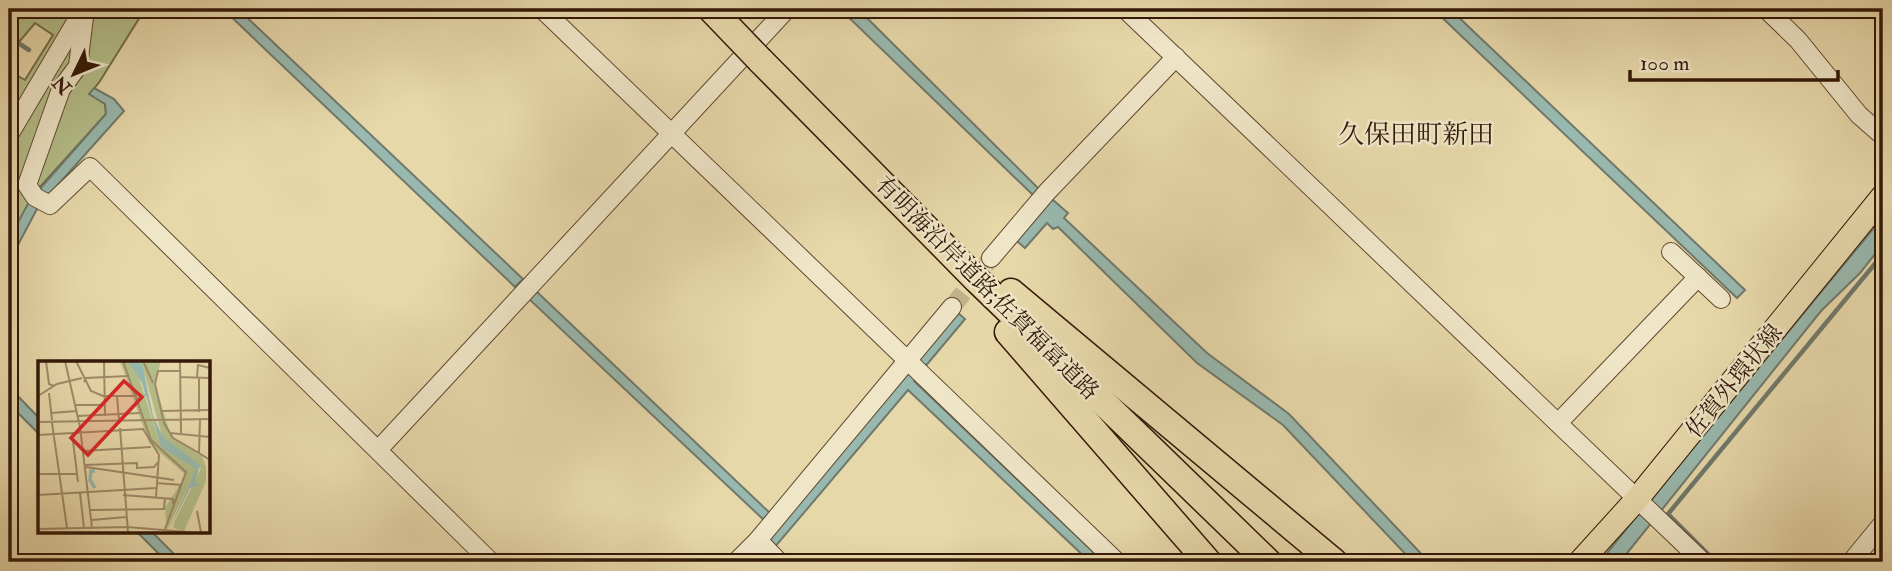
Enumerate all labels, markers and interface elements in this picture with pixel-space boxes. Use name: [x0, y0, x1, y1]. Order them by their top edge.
north arrow: [38, 38, 108, 108]
scale bar: [1630, 38, 1838, 82]
text: 100 m: [1640, 50, 1690, 77]
text: N: [47, 70, 78, 100]
district label: 久保田町新田: [1338, 119, 1494, 151]
street label: 有明海沿岸道路;佐賀福富道路: [869, 170, 1105, 406]
street label: 佐賀外環状線: [1679, 318, 1789, 444]
inset map: [38, 361, 210, 532]

